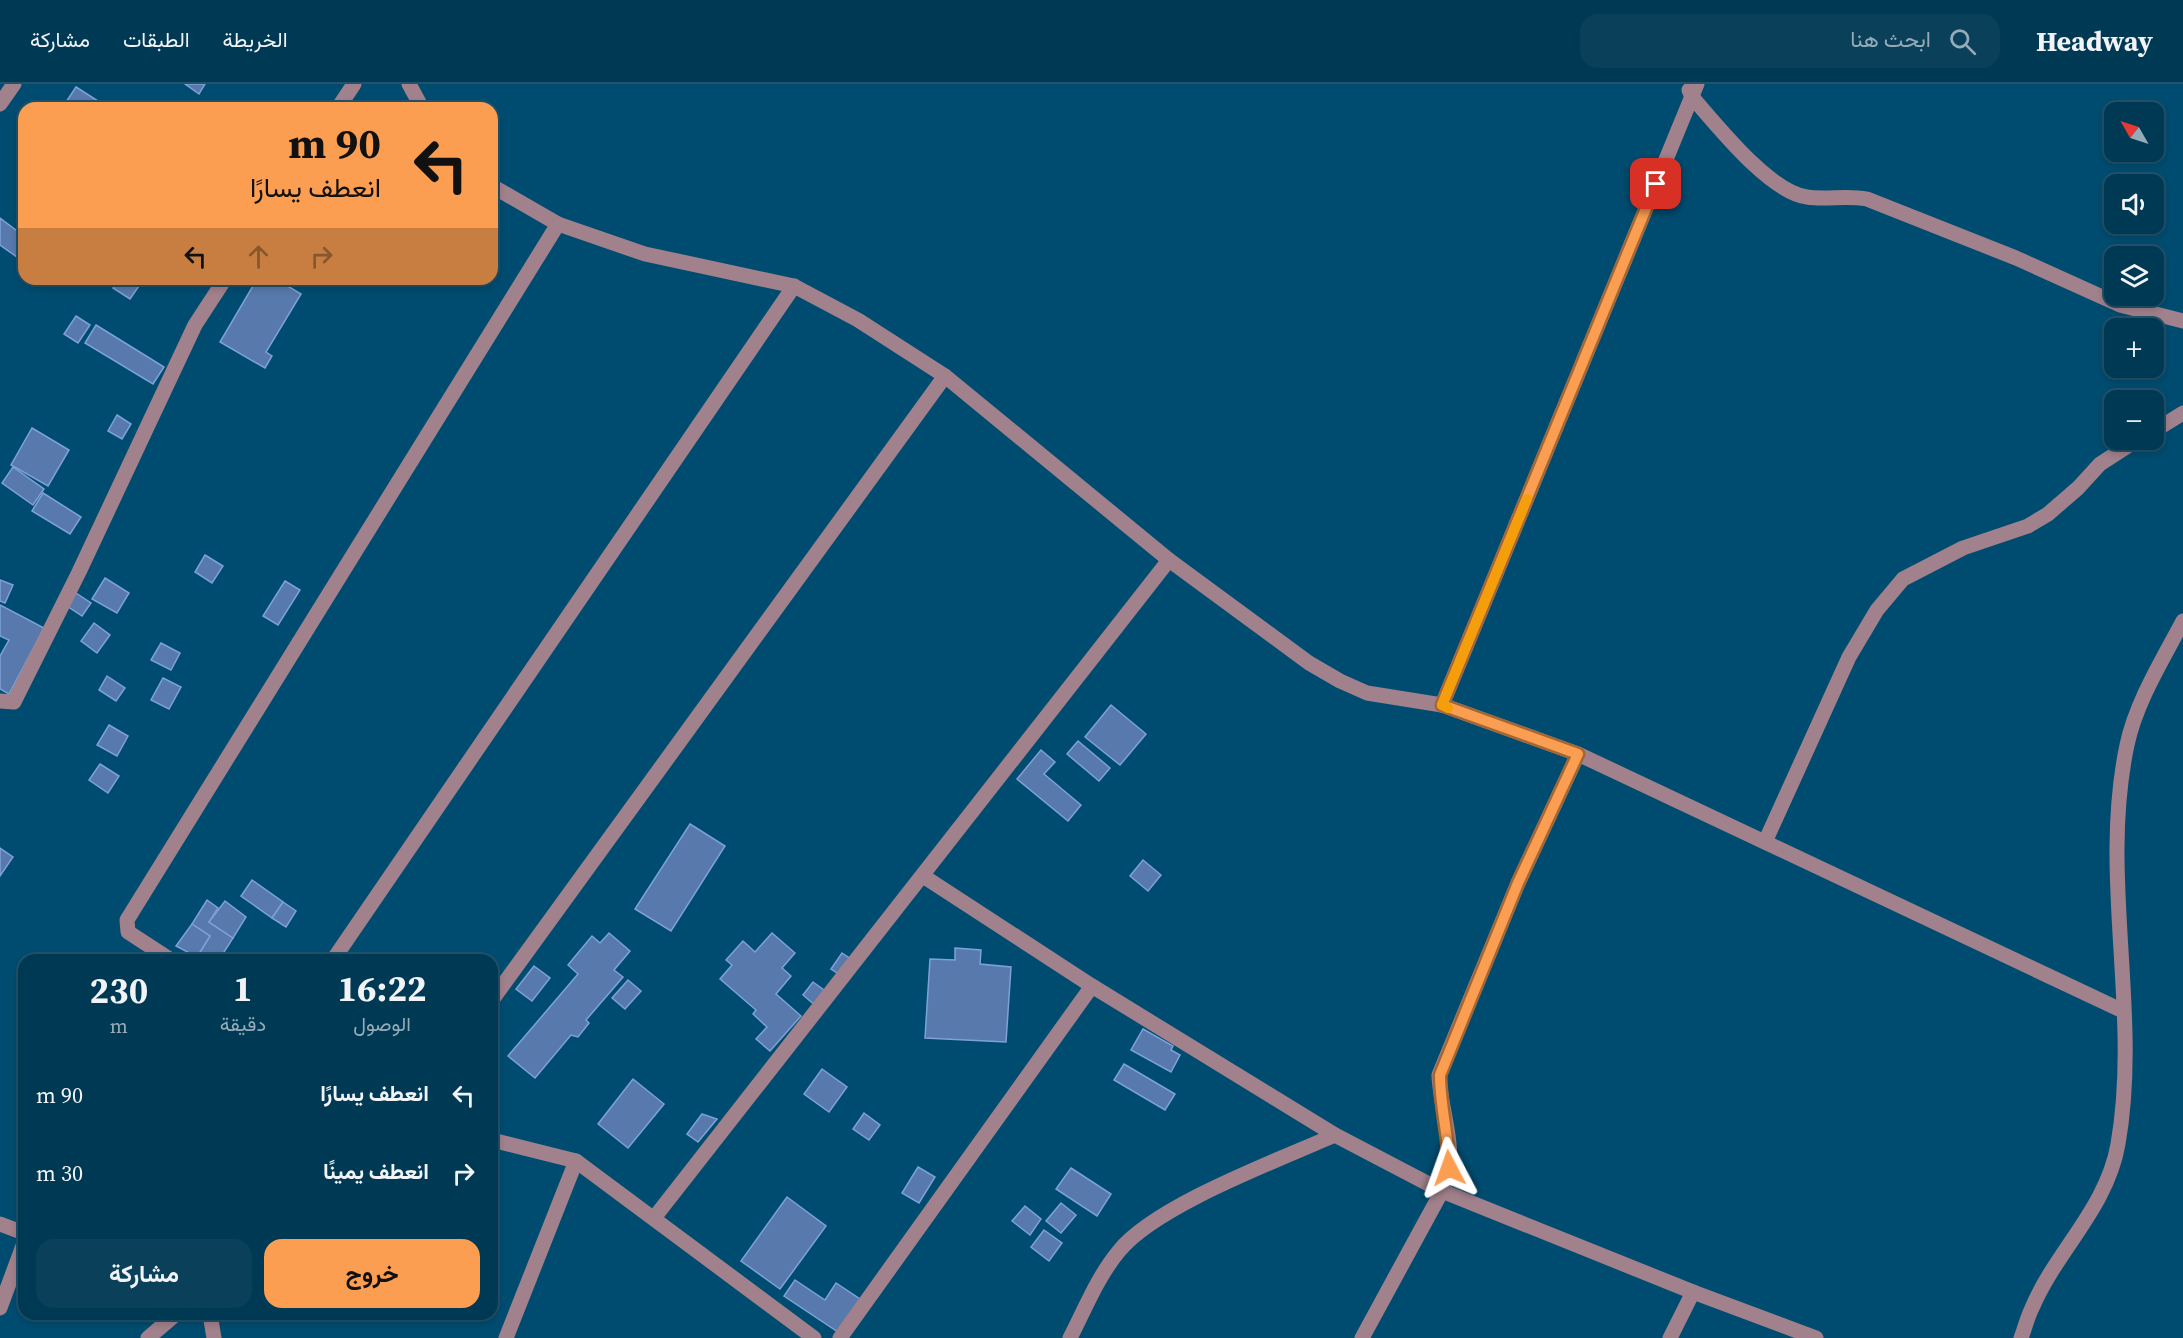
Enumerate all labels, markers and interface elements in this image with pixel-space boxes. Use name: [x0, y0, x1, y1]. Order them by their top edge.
search box: [1580, 14, 2000, 68]
text: Headway: [2036, 22, 2153, 60]
text: ابحث هنا: [1850, 24, 1931, 54]
text: مشاركة: [30, 25, 90, 54]
text: الطبقات: [123, 25, 190, 54]
text: الخريطة: [223, 25, 288, 54]
icon: search: [1946, 25, 1979, 58]
north arrow: [2104, 102, 2164, 162]
map controls: [2104, 102, 2164, 450]
text: 90 m: [288, 114, 381, 172]
icon: left: [402, 126, 480, 204]
pin: [1630, 158, 1681, 209]
icon: arrive: [1639, 167, 1672, 200]
text: انعطف يسارًا: [250, 169, 381, 206]
button: sound: [2104, 174, 2164, 234]
icon: left: [179, 240, 212, 273]
icon: ahead: [242, 240, 275, 273]
icon: right: [305, 240, 338, 273]
button: layers: [2104, 246, 2164, 306]
button: +: [2104, 318, 2164, 378]
button: −: [2104, 390, 2164, 450]
text: 1: [233, 964, 253, 1013]
text: 16:22: [338, 964, 426, 1013]
text: 230: [90, 966, 148, 1015]
text: دقيقة: [220, 1010, 266, 1038]
text: الوصول: [353, 1010, 411, 1038]
text: m: [110, 1012, 128, 1040]
text: انعطف يسارًا: [320, 1078, 429, 1108]
icon: left: [447, 1079, 480, 1112]
text: 90 m: [36, 1080, 83, 1110]
position arrow: [1417, 1136, 1481, 1200]
text: انعطف يمينًا: [323, 1156, 429, 1186]
icon: right: [447, 1157, 480, 1190]
text: 30 m: [36, 1158, 83, 1188]
button: مشاركة: [36, 1239, 252, 1308]
button: خروج: [264, 1239, 480, 1308]

